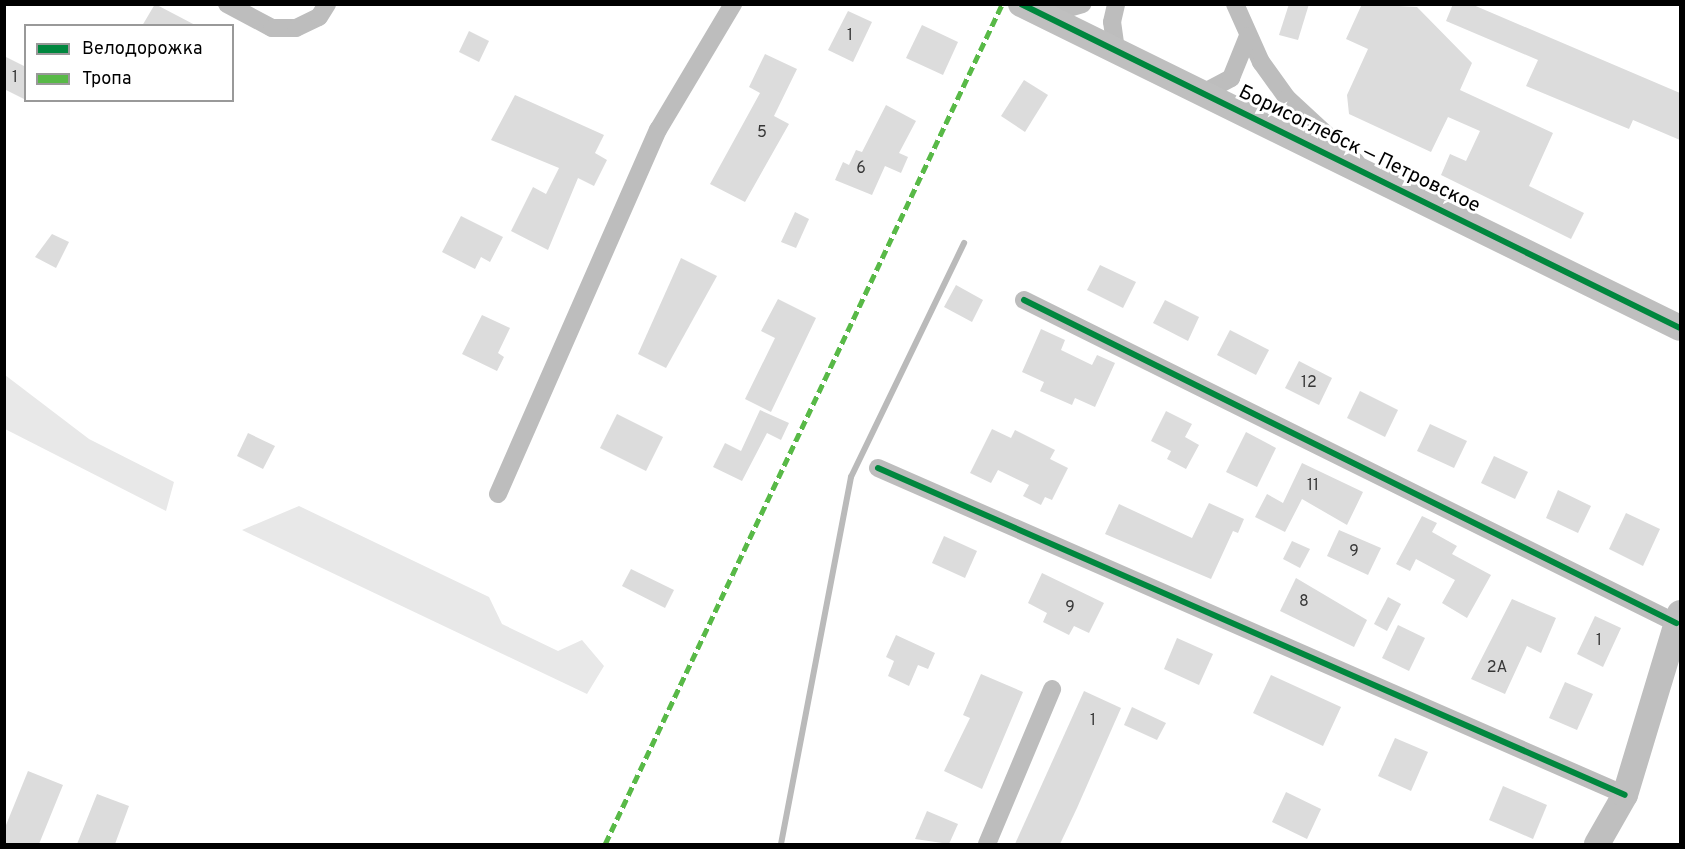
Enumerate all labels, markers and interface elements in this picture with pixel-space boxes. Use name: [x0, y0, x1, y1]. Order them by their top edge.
legend: [24, 24, 234, 102]
house number: 1: [847, 26, 853, 46]
text: Велодорожка: [82, 38, 202, 61]
house number: 1: [12, 68, 18, 88]
text: Тропа: [82, 68, 131, 91]
street label: Борисоглебск — Петровское: [1234, 81, 1484, 219]
house number: 5: [757, 123, 767, 143]
house number: 6: [856, 159, 866, 179]
house number: 12: [1301, 373, 1317, 393]
house number: 11: [1307, 476, 1319, 496]
house number: 9: [1349, 542, 1359, 562]
house number: 8: [1299, 592, 1309, 612]
house number: 9: [1065, 598, 1075, 618]
house number: 1: [1596, 631, 1602, 651]
house number: 2А: [1487, 658, 1507, 678]
house number: 1: [1090, 711, 1096, 731]

